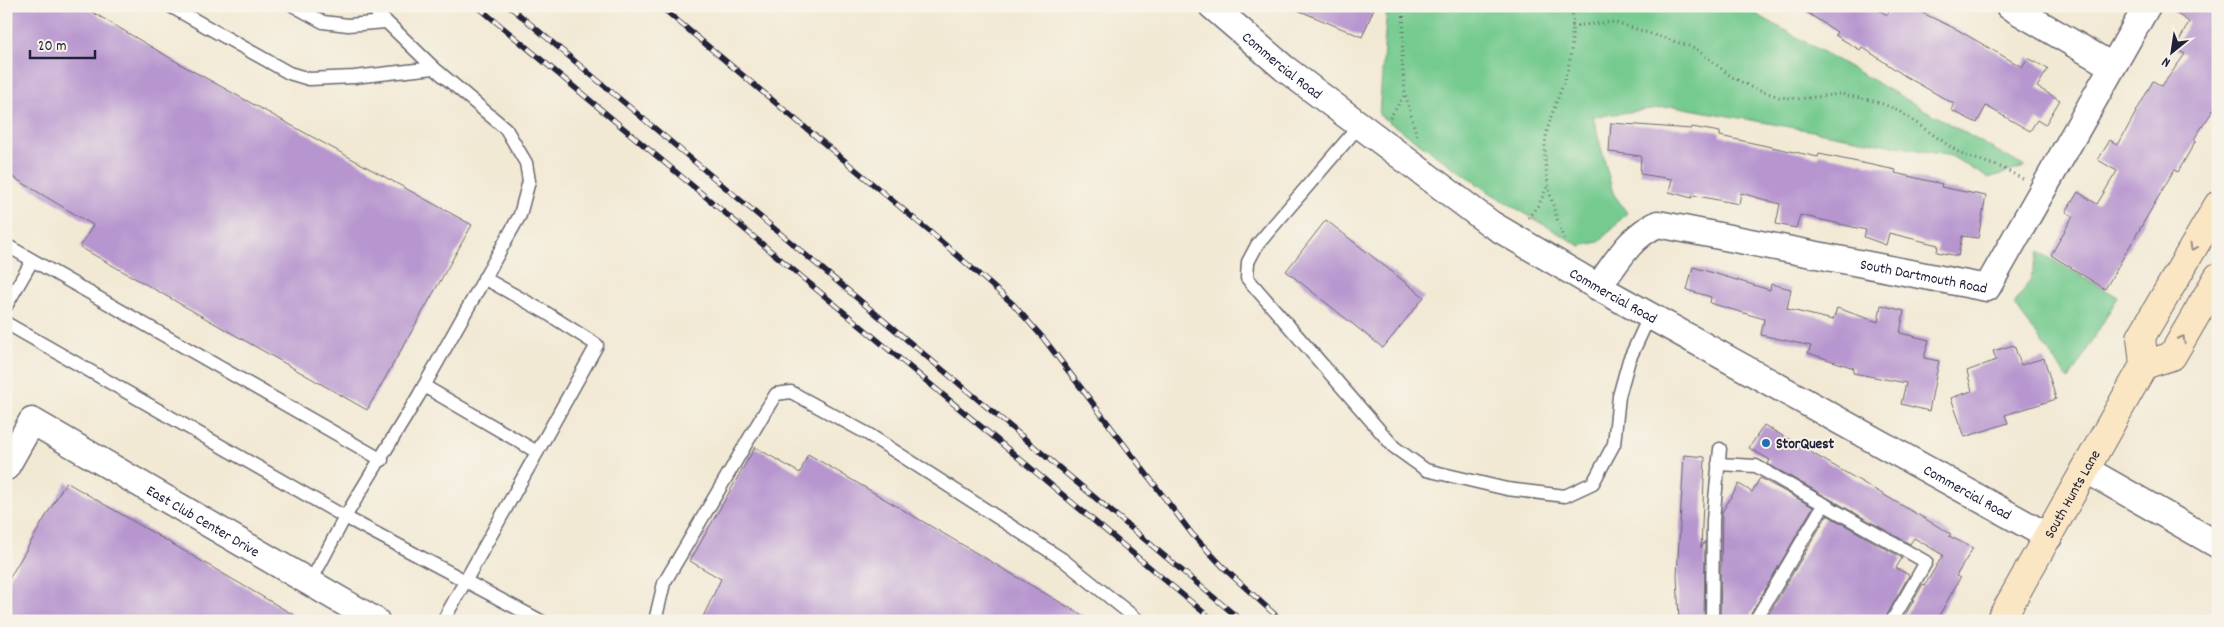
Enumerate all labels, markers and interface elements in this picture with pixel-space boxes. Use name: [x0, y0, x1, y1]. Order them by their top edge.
street label: Commercial Road: [1236, 27, 1326, 106]
scale bar: [30, 28, 95, 60]
north arrow: [2146, 28, 2196, 78]
text: 20 m: [38, 36, 66, 58]
text: N: [2158, 51, 2174, 72]
one-way arrow: [2190, 241, 2200, 250]
street label: South Dartmouth Road: [1858, 255, 1989, 301]
street label: Commercial Road: [1564, 263, 1661, 331]
one-way arrow: [2175, 336, 2185, 345]
place label: StorQuest: [1776, 434, 1835, 456]
marker: StorQuest: [1760, 437, 1772, 449]
street label: South Hunts Lane: [2040, 446, 2107, 543]
street label: Commercial Road: [1919, 460, 2015, 527]
street label: East Club Center Drive: [142, 481, 263, 564]

